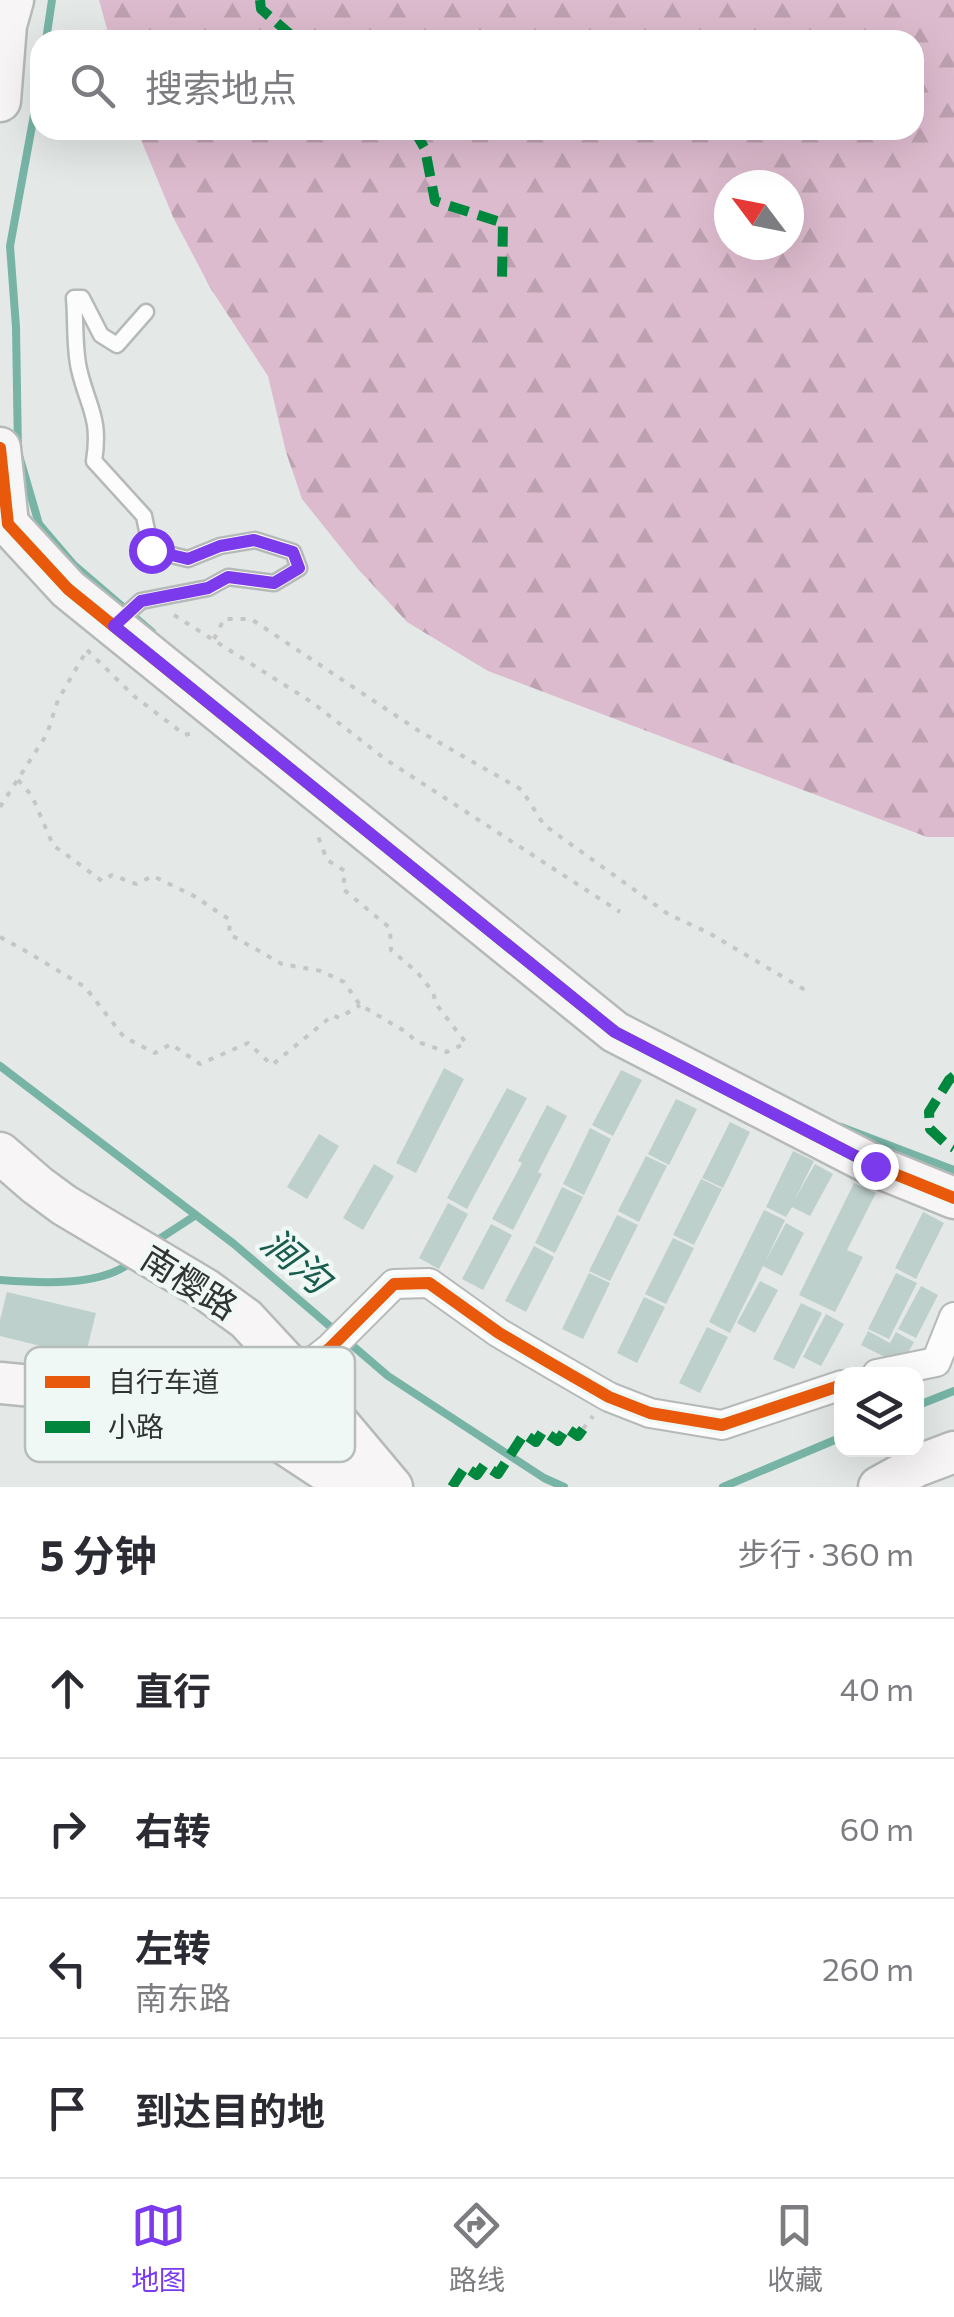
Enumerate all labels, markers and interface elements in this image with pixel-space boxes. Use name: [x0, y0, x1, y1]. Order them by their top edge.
search box: [30, 30, 924, 140]
icon: search: [65, 58, 120, 113]
text: 搜索地点: [145, 63, 297, 110]
north arrow: [714, 170, 804, 260]
route start: [129, 528, 175, 574]
route end: [853, 1144, 899, 1190]
water label: 涧沟: [254, 1216, 345, 1304]
street label: 南樱路: [134, 1235, 246, 1327]
legend: [25, 1347, 355, 1462]
text: 自行车道: [108, 1364, 220, 1398]
map controls: [834, 1367, 924, 1457]
button: layers: [834, 1367, 924, 1457]
text: 小路: [108, 1409, 164, 1443]
text: 5 分钟: [40, 1528, 157, 1580]
text: 步行 · 360 m: [738, 1533, 914, 1573]
icon: ahead: [40, 1661, 95, 1716]
text: 直行: [135, 1666, 211, 1713]
text: 40 m: [840, 1668, 914, 1708]
icon: right: [40, 1801, 95, 1856]
text: 右转: [135, 1806, 211, 1853]
text: 60 m: [840, 1808, 914, 1848]
text: 左转: [135, 1923, 211, 1970]
icon: left: [40, 1941, 95, 1996]
text: 260 m: [822, 1948, 914, 1988]
text: 南东路: [135, 1977, 231, 2017]
icon: arrive: [40, 2081, 95, 2136]
text: 到达目的地: [135, 2086, 325, 2133]
tab: 地图: [131, 2198, 187, 2298]
tab: 路线: [449, 2198, 505, 2298]
tab: 收藏: [767, 2198, 823, 2298]

